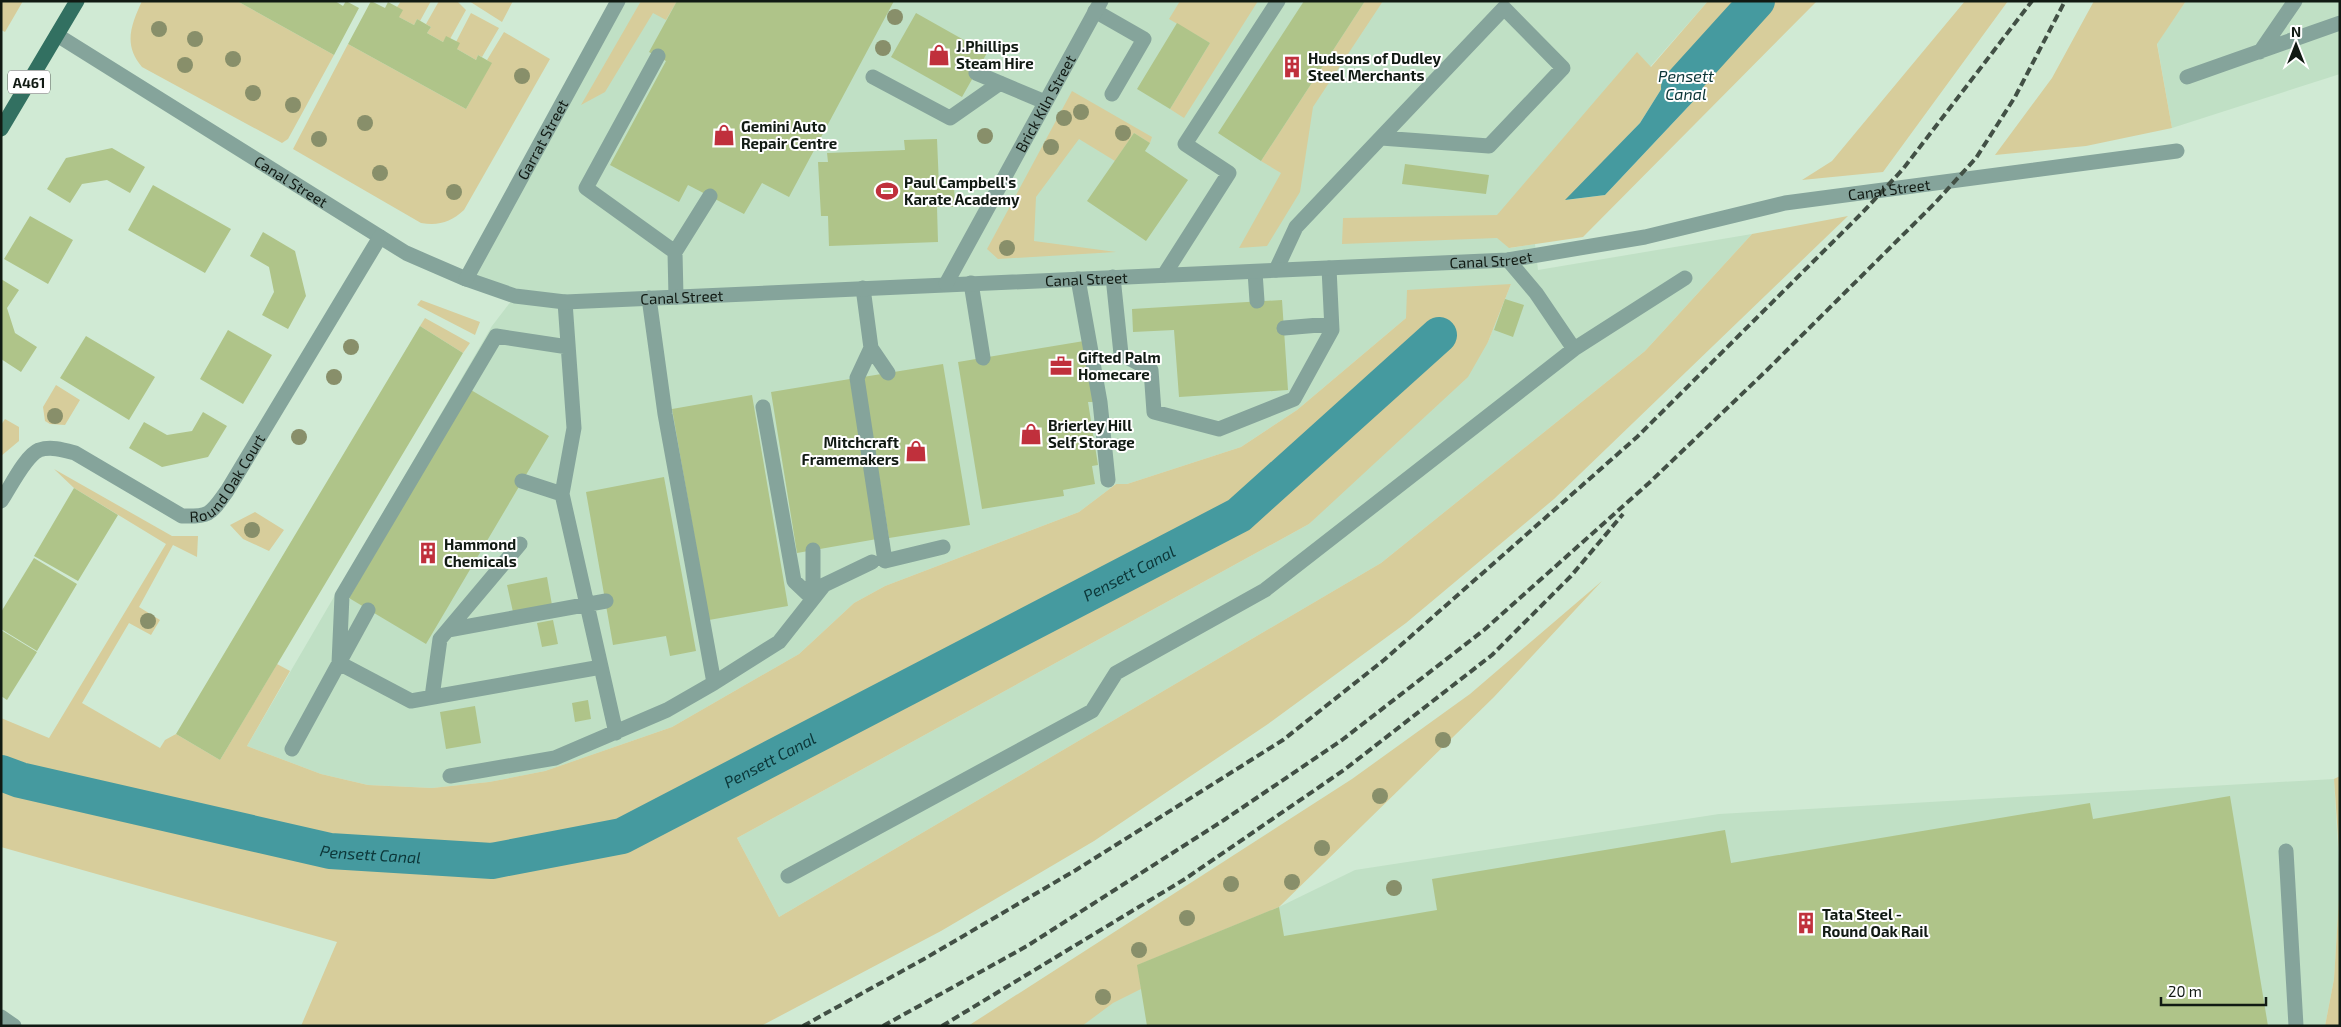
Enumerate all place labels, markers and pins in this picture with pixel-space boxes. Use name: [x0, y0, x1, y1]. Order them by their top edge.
place label: J.Phillips Steam Hire: [956, 37, 1034, 72]
shop icon: J.Phillips Steam Hire: [926, 42, 952, 68]
place label: Hudsons of Dudley Steel Merchants: [1308, 49, 1441, 84]
building icon: Hudsons of Dudley Steel Merchants: [1279, 54, 1305, 80]
place label: Gemini Auto Repair Centre: [741, 117, 837, 152]
shop icon: Gemini Auto Repair Centre: [711, 122, 737, 148]
place label: Paul Campbell's Karate Academy: [904, 173, 1020, 209]
sports icon: Paul Campbell's Karate Academy: [874, 178, 900, 204]
place label: Gifted Palm Homecare: [1078, 348, 1161, 383]
office icon: Gifted Palm Homecare: [1048, 353, 1074, 379]
place label: Brierley Hill Self Storage: [1048, 416, 1135, 451]
shop icon: Brierley Hill Self Storage: [1018, 421, 1044, 447]
place label: Mitchcraft Framemakers: [802, 433, 899, 468]
shop icon: Mitchcraft Framemakers: [903, 438, 929, 464]
place label: Hammond Chemicals: [444, 535, 517, 570]
building icon: Hammond Chemicals: [415, 540, 441, 566]
place label: Tata Steel - Round Oak Rail: [1822, 905, 1928, 940]
building icon: Tata Steel - Round Oak Rail: [1793, 910, 1819, 936]

